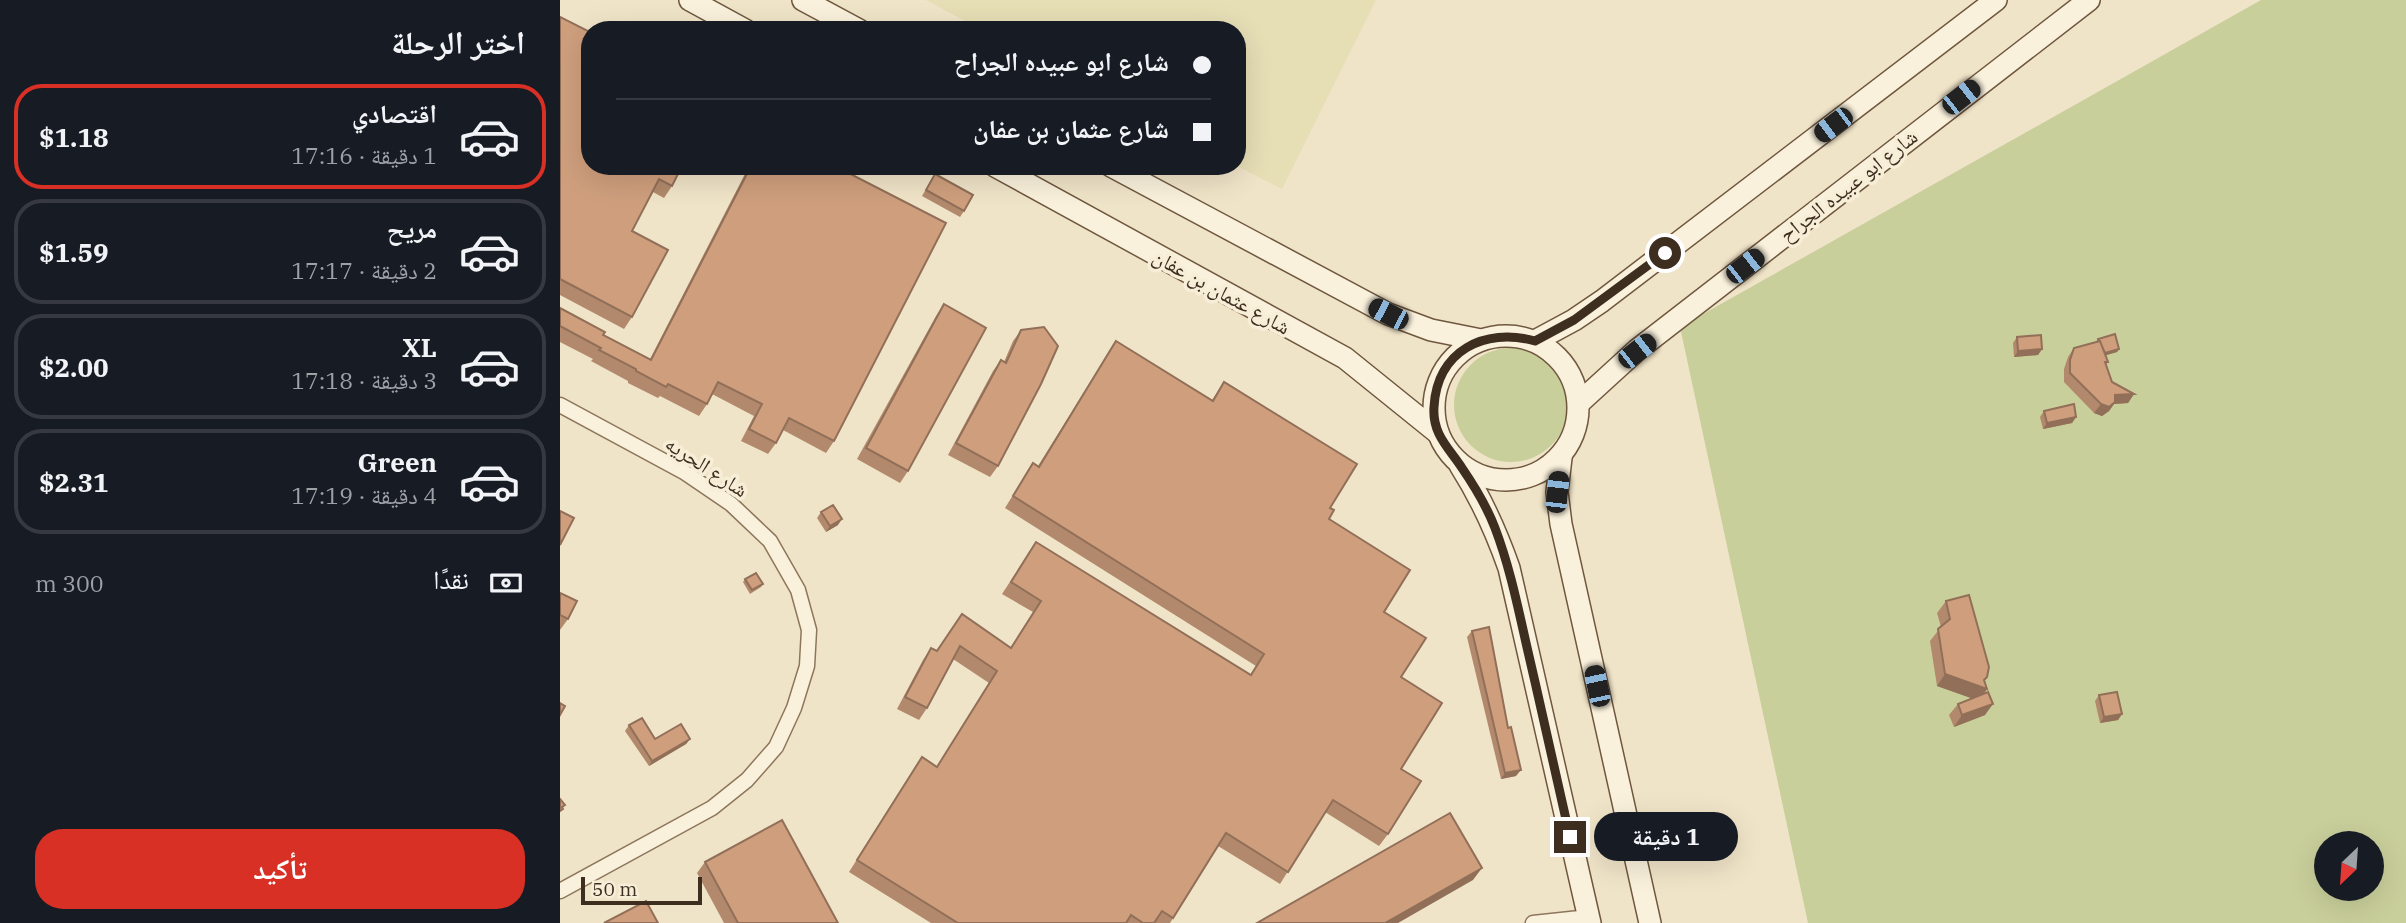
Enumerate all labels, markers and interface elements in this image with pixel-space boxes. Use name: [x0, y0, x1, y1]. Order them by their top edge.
text: اختر الرحلة: [391, 21, 525, 63]
text: شارع ابو عبيده الجراح: [954, 44, 1169, 78]
car: [1938, 76, 1985, 118]
text: اقتصادي: [352, 96, 437, 130]
car: [1810, 104, 1857, 146]
icon: car: [458, 105, 521, 168]
text: شارع عثمان بن عفان: [973, 111, 1169, 145]
text: $1.18: [39, 120, 109, 154]
street label: شارع ابو عبيده الجراح: [1773, 122, 1923, 248]
text: 1 دقيقة · 17:16: [291, 140, 437, 170]
text: مريح: [387, 211, 437, 245]
icon: car: [458, 220, 521, 283]
text: $1.59: [39, 235, 109, 269]
route start: [1649, 237, 1681, 269]
street label: شارع عثمان بن عفان: [1148, 242, 1296, 340]
car: [1722, 245, 1769, 287]
text: 2 دقيقة · 17:17: [291, 255, 437, 285]
car: [1365, 295, 1412, 333]
text: XL: [402, 330, 437, 364]
car: [1614, 330, 1661, 372]
icon: car: [458, 335, 521, 398]
text: $2.00: [39, 350, 109, 384]
text: 3 دقيقة · 17:18: [291, 365, 437, 395]
street label: شارع الحريه: [660, 429, 754, 503]
text: Green: [357, 445, 437, 479]
icon: car: [458, 450, 521, 513]
text: $2.31: [39, 465, 109, 499]
car: [1545, 470, 1570, 514]
text: 4 دقيقة · 17:19: [291, 480, 437, 510]
text: نقدًا: [433, 562, 469, 596]
icon: cash: [487, 564, 525, 602]
text: 300 m: [35, 568, 104, 598]
car: [1583, 663, 1612, 709]
callout: 1 دقيقة: [1594, 812, 1738, 862]
route end: [1554, 821, 1586, 853]
text: 1 دقيقة: [1632, 821, 1700, 851]
button: تأكيد: [35, 829, 525, 909]
north arrow: [2314, 831, 2384, 901]
map controls: [2314, 831, 2384, 901]
scale bar: [581, 874, 702, 906]
text: 50 m: [592, 877, 637, 901]

